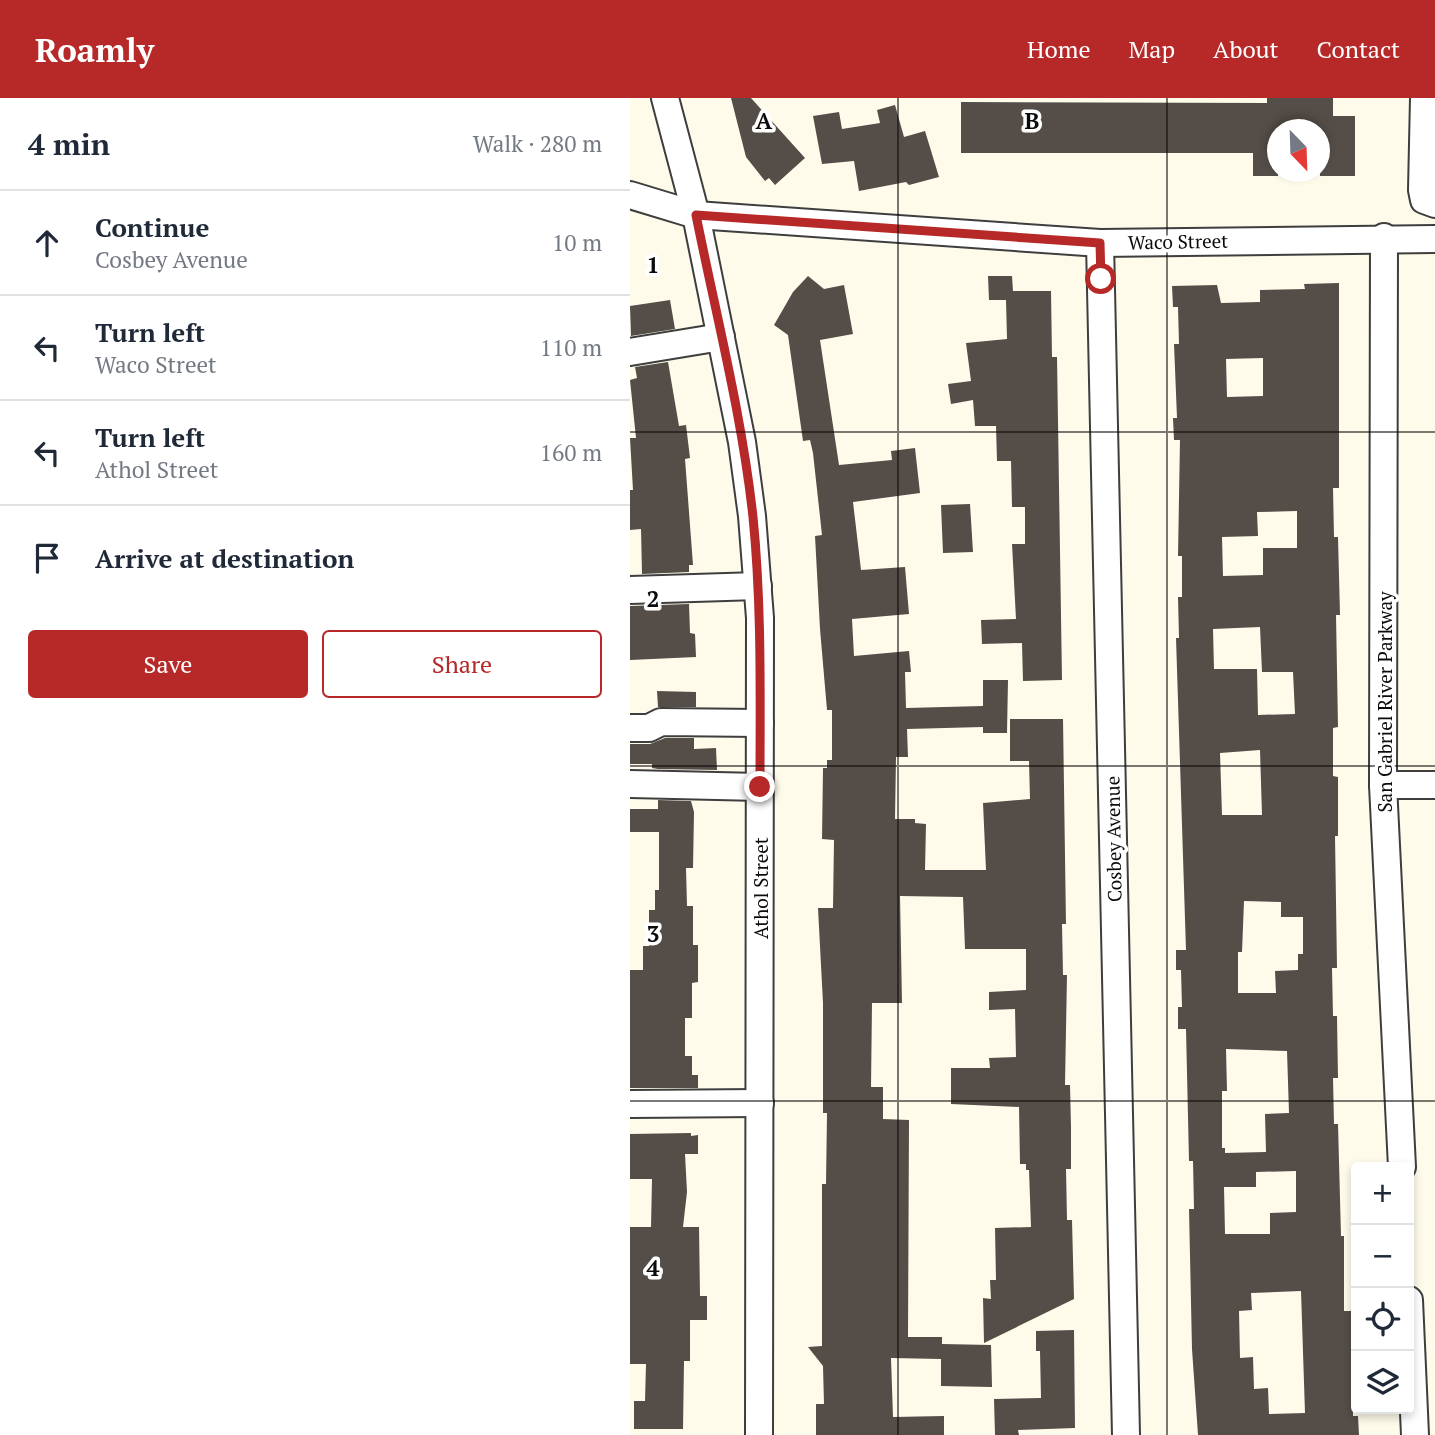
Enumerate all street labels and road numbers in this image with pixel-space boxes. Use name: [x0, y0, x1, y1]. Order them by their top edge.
street label: Waco Street: [1128, 228, 1228, 254]
street label: San Gabriel River Parkway: [1372, 591, 1397, 813]
street label: Cosbey Avenue: [1099, 776, 1127, 902]
street label: Athol Street: [748, 837, 773, 939]

